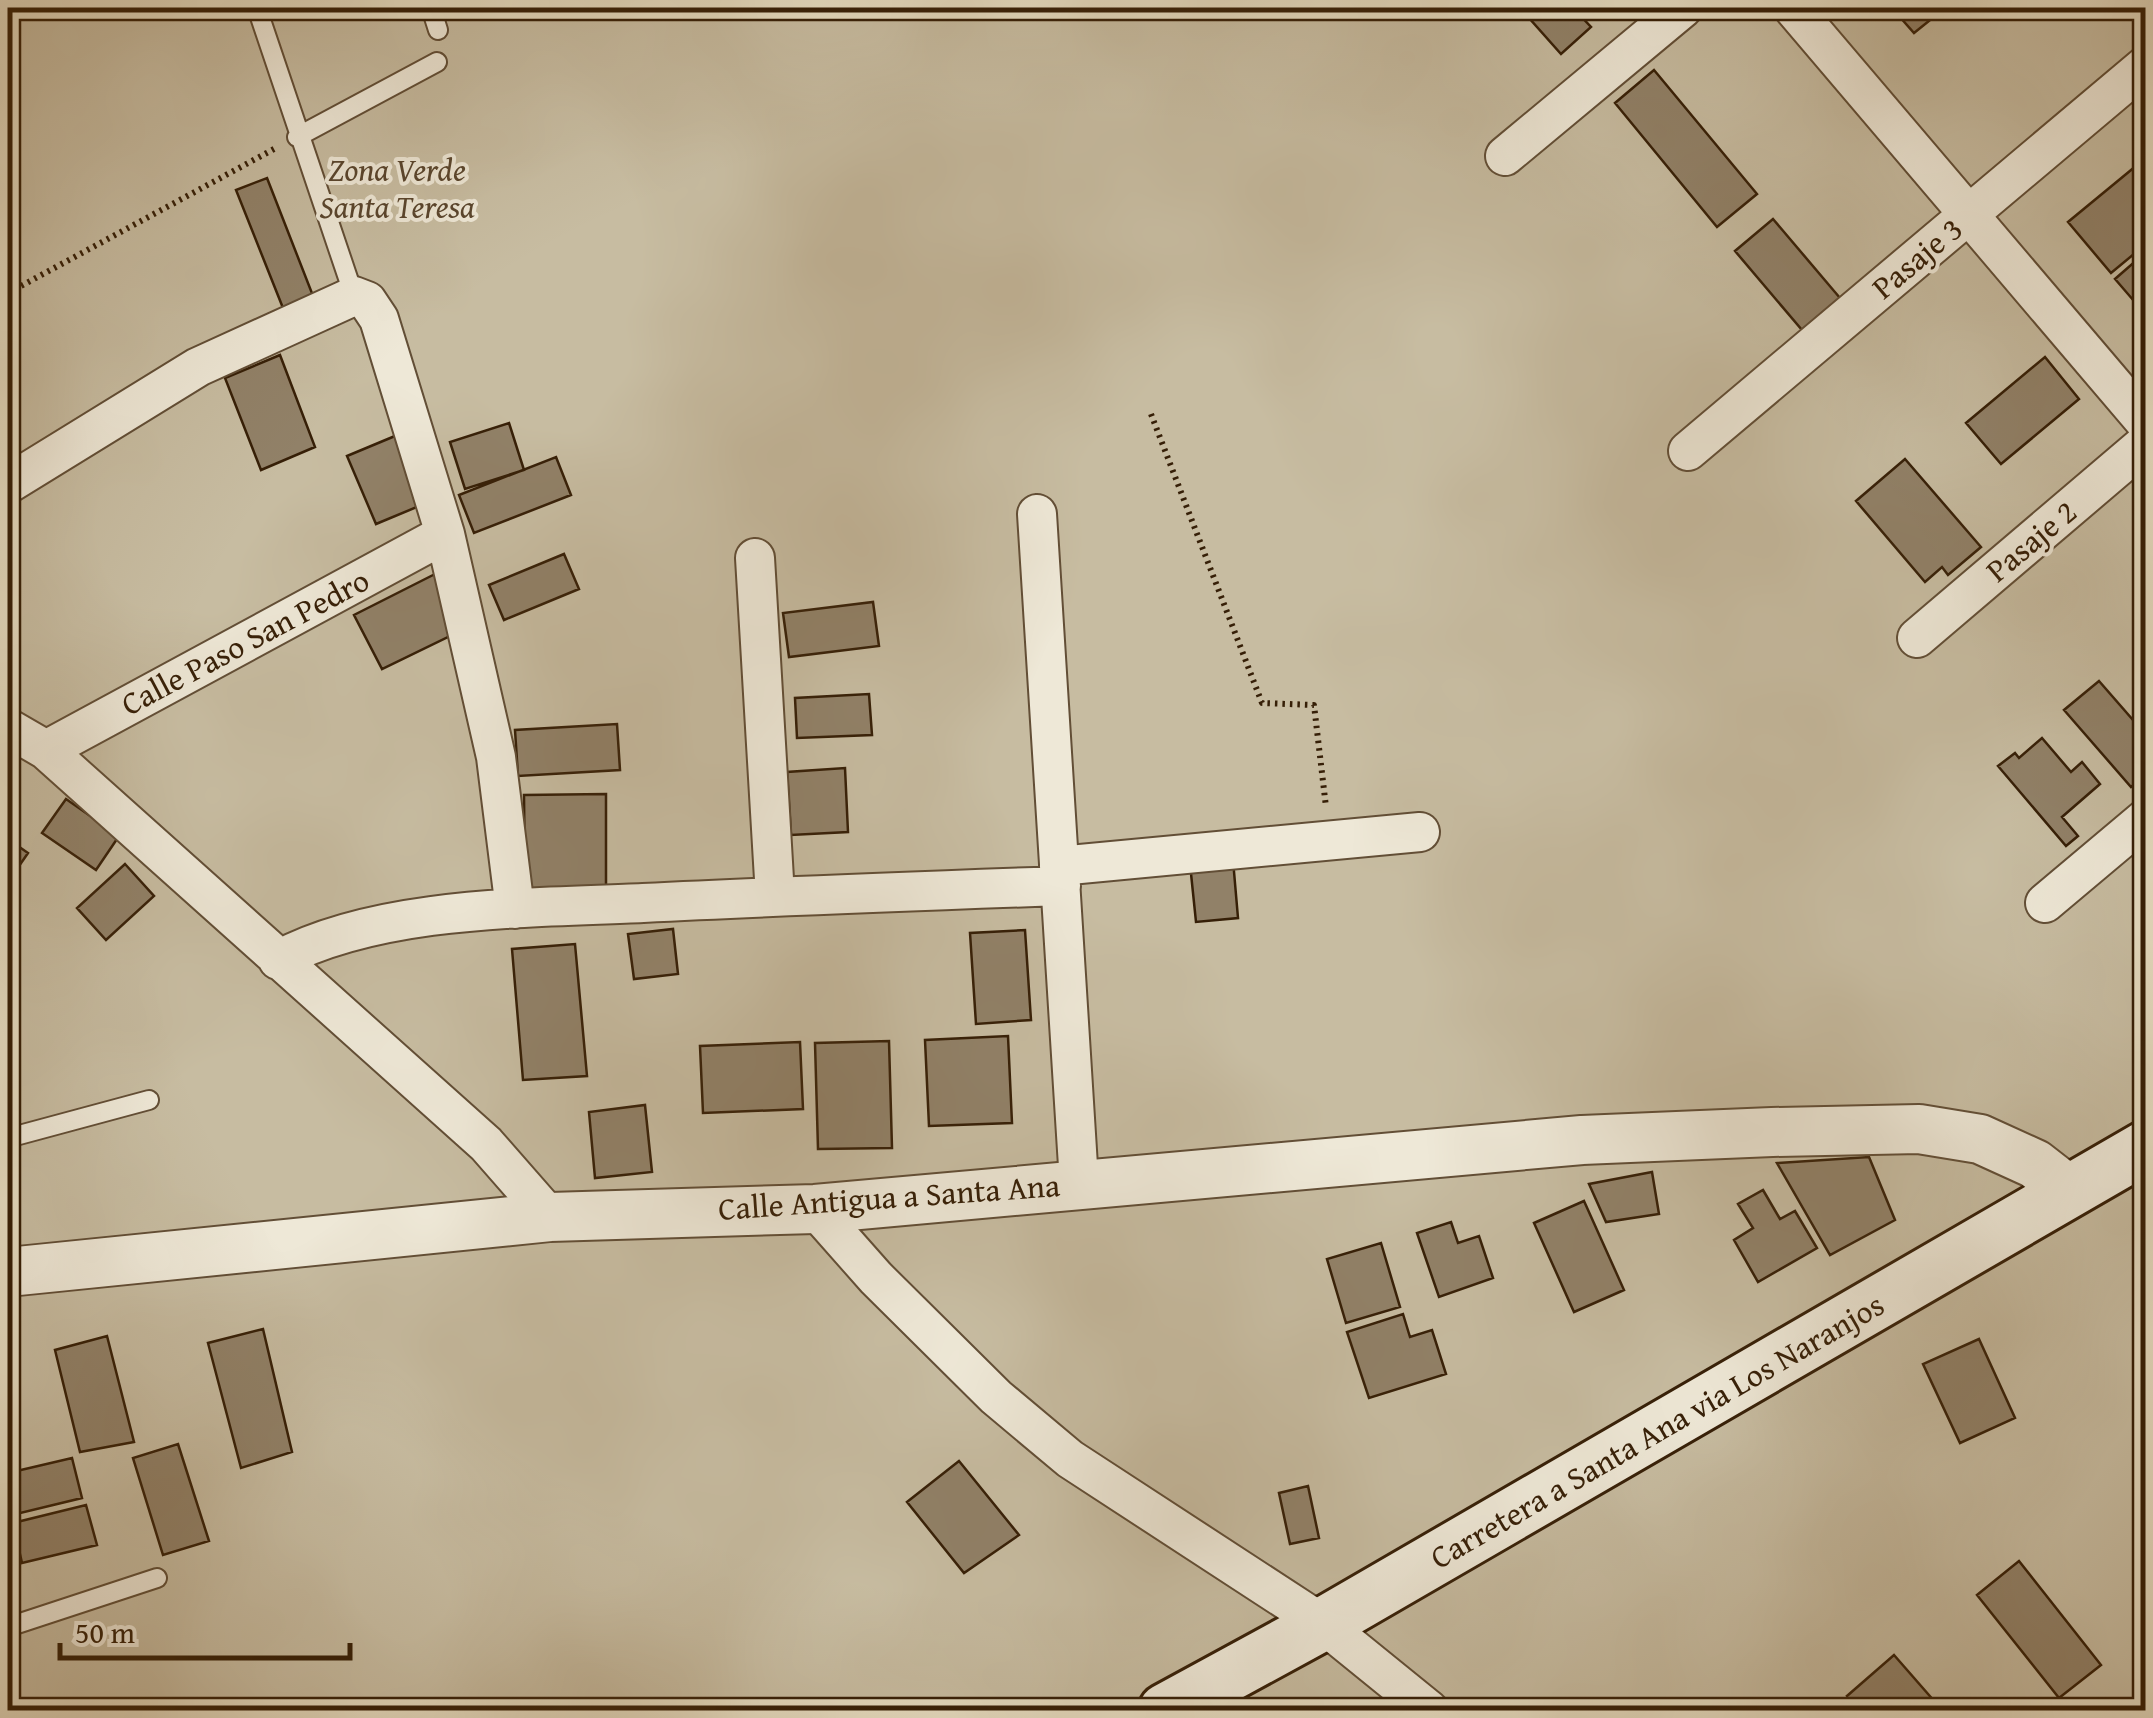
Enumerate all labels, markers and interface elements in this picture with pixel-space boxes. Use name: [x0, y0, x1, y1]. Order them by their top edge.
park label: Zona Verde Santa Teresa: [319, 146, 475, 230]
street label: Pasaje 3: [1861, 205, 1972, 310]
street label: Pasaje 2: [1975, 488, 2086, 593]
street label: Calle Paso San Pedro: [112, 556, 377, 727]
street label: Calle Antigua a Santa Ana: [717, 1161, 1061, 1232]
street label: Carretera a Santa Ana via Los Naranjos: [1421, 1281, 1892, 1580]
scale bar: [60, 1598, 350, 1660]
text: 50 m: [75, 1610, 135, 1654]

